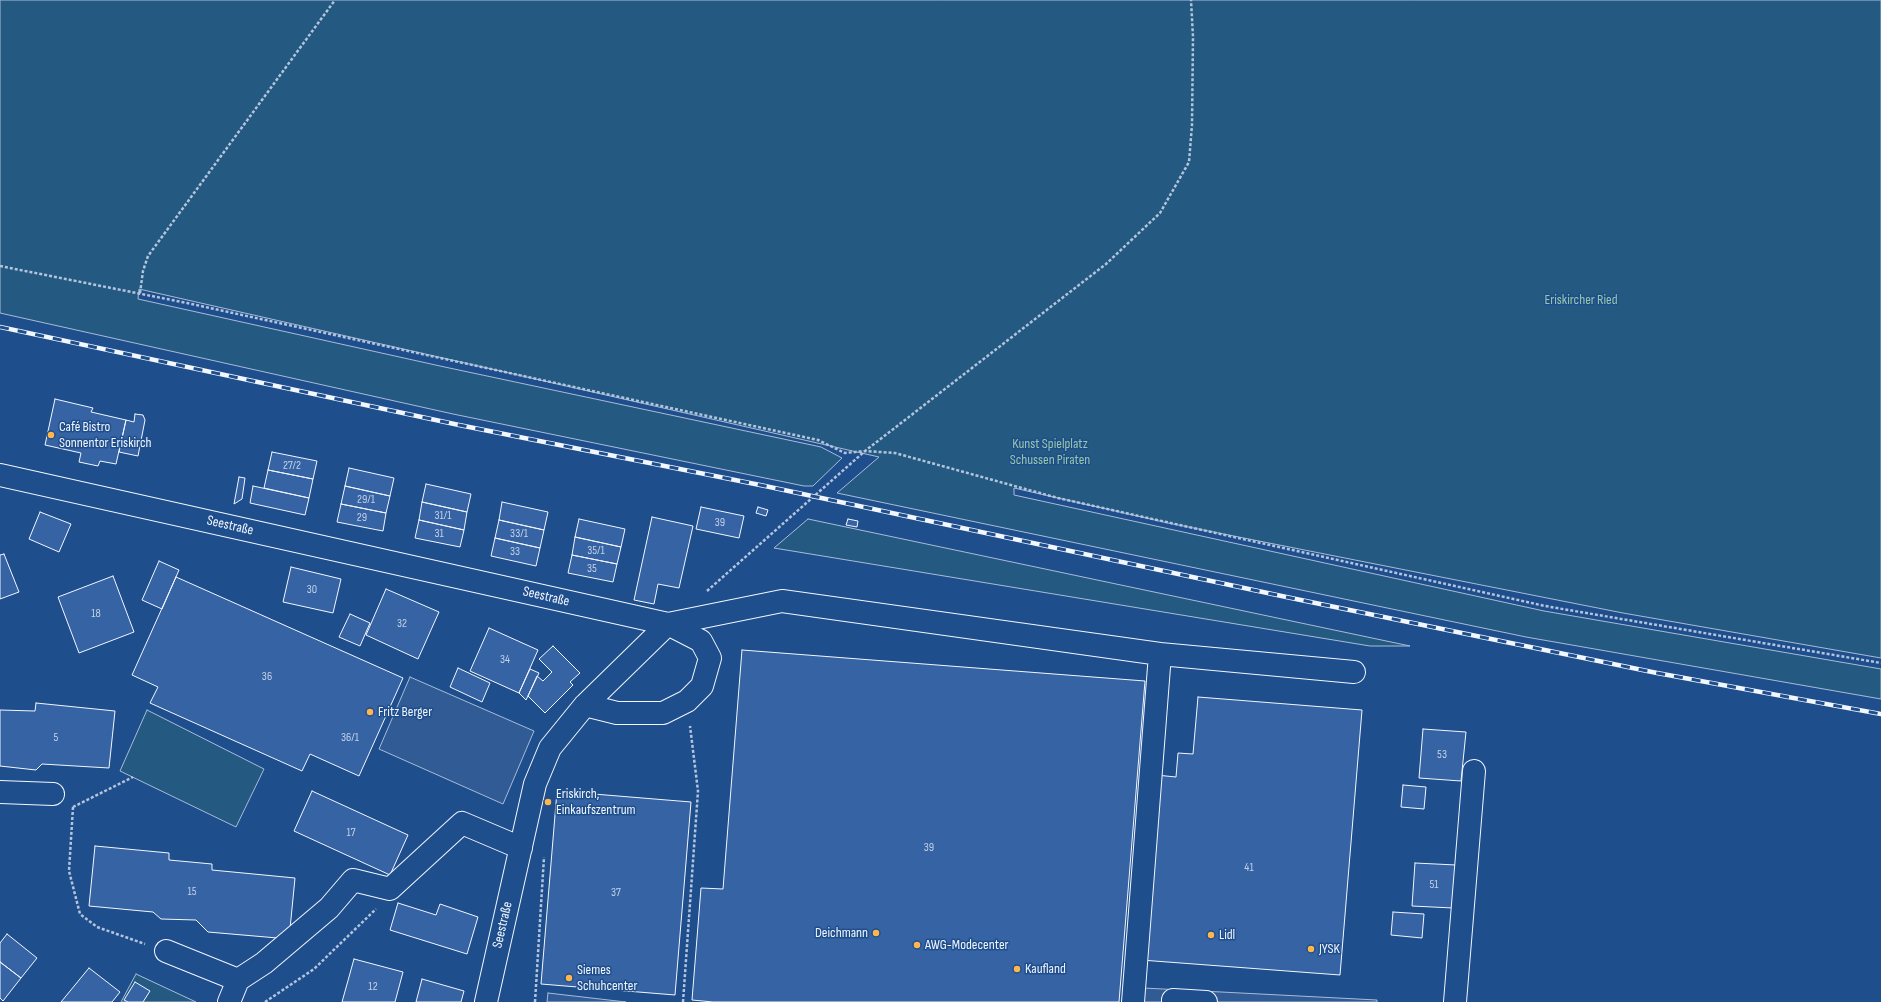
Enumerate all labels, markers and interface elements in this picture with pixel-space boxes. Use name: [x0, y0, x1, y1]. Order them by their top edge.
park label: Eriskircher Ried: [1544, 292, 1618, 308]
place label: Café Bistro Sonnentor Eriskirch: [59, 419, 151, 452]
marker: Café Bistro Sonnentor Eriskirch: [46, 430, 56, 440]
park label: Kunst Spielplatz Schussen Piraten: [1010, 436, 1090, 468]
house number: 27/2: [283, 459, 301, 473]
house number: 29/1: [357, 493, 375, 507]
house number: 31/1: [434, 509, 452, 523]
house number: 29: [357, 511, 367, 525]
street label: Seestraße: [205, 513, 255, 539]
house number: 39: [715, 516, 725, 530]
house number: 31: [434, 527, 444, 541]
house number: 33/1: [510, 527, 528, 541]
house number: 35/1: [587, 544, 605, 558]
house number: 33: [510, 545, 520, 559]
house number: 35: [587, 562, 597, 576]
house number: 30: [307, 583, 317, 597]
street label: Seestraße: [521, 584, 571, 610]
house number: 18: [91, 607, 101, 621]
house number: 32: [397, 617, 407, 631]
house number: 34: [500, 653, 510, 667]
house number: 36: [262, 670, 272, 684]
place label: Fritz Berger: [378, 704, 432, 720]
marker: Fritz Berger: [365, 707, 375, 717]
house number: 5: [54, 731, 58, 745]
house number: 36/1: [341, 731, 359, 745]
house number: 53: [1437, 748, 1447, 762]
place label: Eriskirch, Einkaufszentrum: [556, 786, 636, 818]
marker: Eriskirch, Einkaufszentrum: [543, 797, 553, 807]
house number: 17: [347, 826, 355, 840]
house number: 39: [924, 841, 934, 855]
house number: 41: [1244, 861, 1254, 875]
house number: 51: [1429, 878, 1439, 892]
house number: 15: [187, 885, 197, 899]
house number: 37: [611, 886, 621, 900]
street label: Seestraße: [490, 900, 516, 950]
place label: Deichmann: [815, 925, 868, 941]
place label: Lidl: [1219, 927, 1235, 943]
marker: Deichmann: [871, 928, 881, 938]
marker: Lidl: [1206, 930, 1216, 940]
place label: AWG-Modecenter: [925, 937, 1009, 953]
marker: AWG-Modecenter: [912, 940, 922, 950]
place label: JYSK: [1319, 941, 1340, 957]
marker: JYSK: [1306, 944, 1316, 954]
place label: Kaufland: [1025, 961, 1066, 977]
place label: Siemes Schuhcenter: [577, 962, 637, 994]
marker: Kaufland: [1012, 964, 1022, 974]
marker: Siemes Schuhcenter: [564, 973, 574, 983]
house number: 12: [368, 980, 378, 994]

